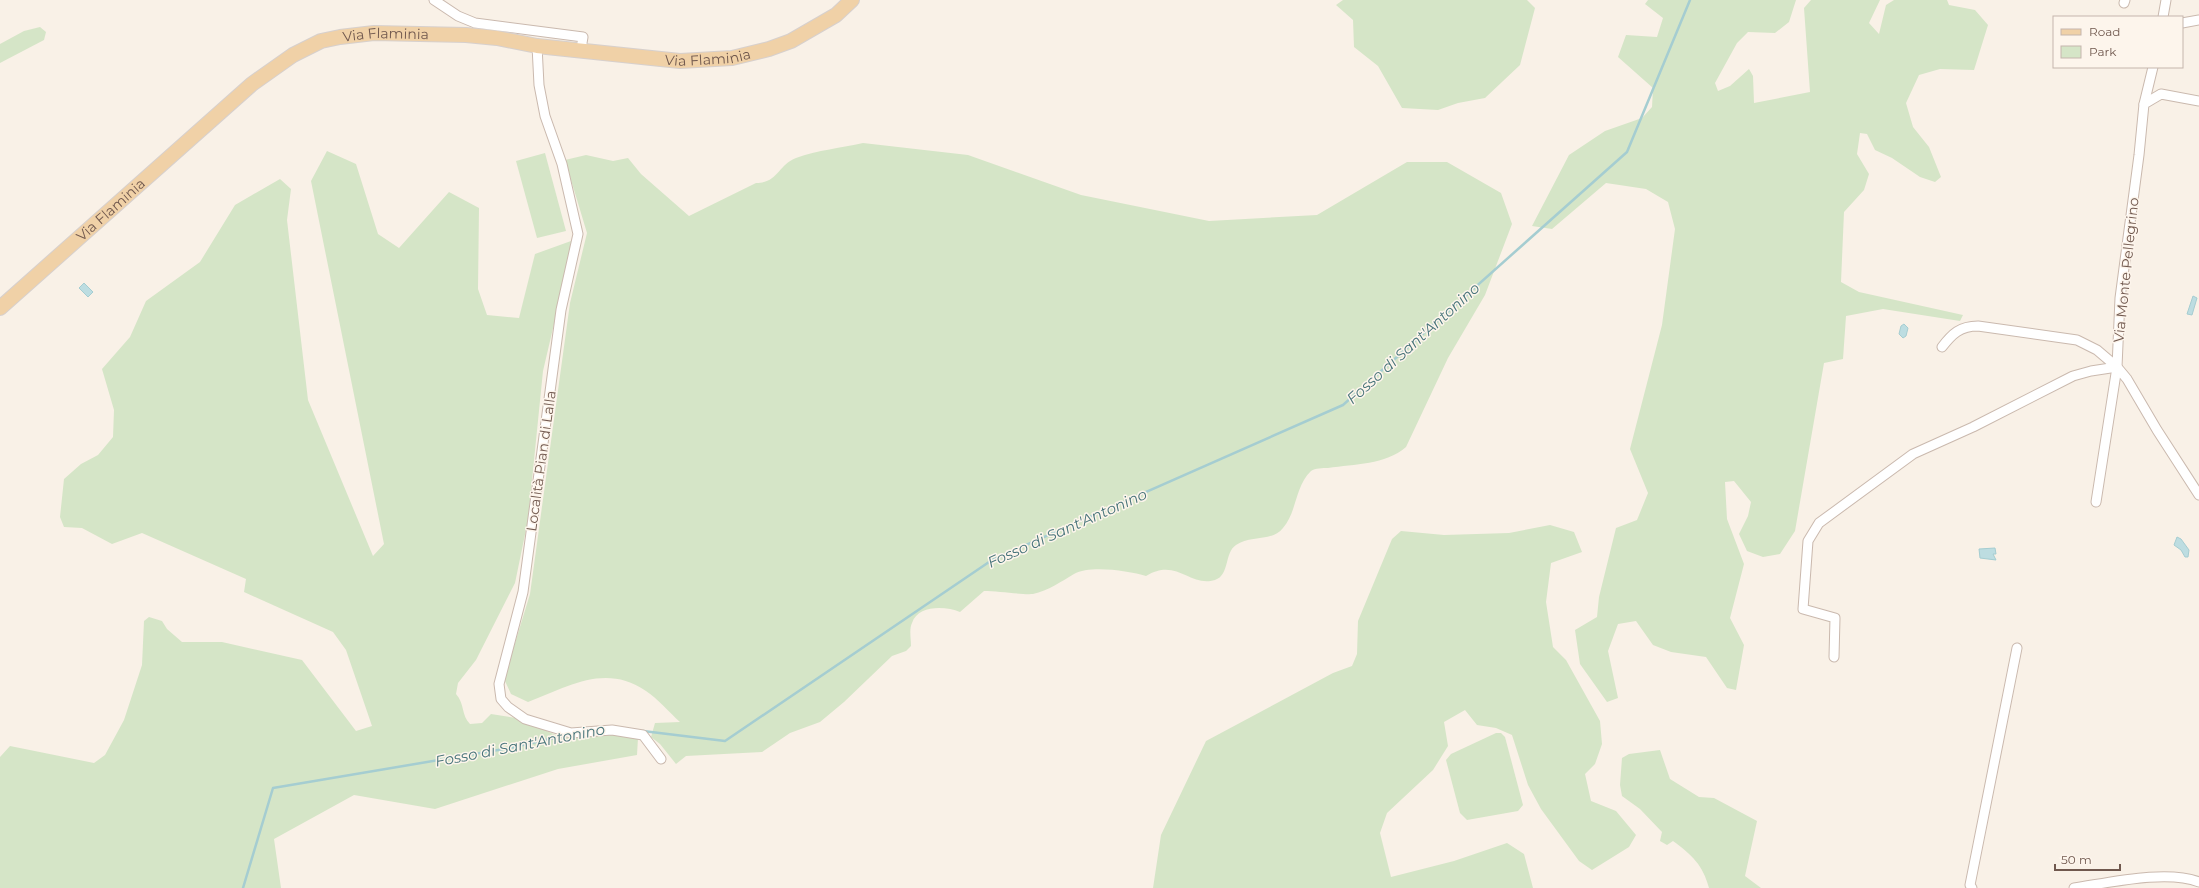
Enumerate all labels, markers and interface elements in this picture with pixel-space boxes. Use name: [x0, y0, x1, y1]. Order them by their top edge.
legend: [2053, 16, 2183, 68]
street label: Via Flaminia: [342, 24, 429, 46]
text: Road: [2089, 24, 2120, 39]
text: Park: [2089, 44, 2117, 59]
street label: Via Flaminia: [664, 45, 753, 70]
street label: Via Flaminia: [72, 174, 149, 245]
street label: Via Monte Pellegrino: [2109, 196, 2143, 343]
water label: Fosso di Sant'Antonino: [1343, 278, 1483, 408]
street label: Località Pian di Lalla: [522, 389, 560, 533]
water label: Fosso di Sant'Antonino: [984, 484, 1150, 572]
water label: Fosso di Sant'Antonino: [433, 719, 607, 771]
scale bar: [2055, 846, 2120, 872]
text: 50 m: [2061, 852, 2092, 867]

